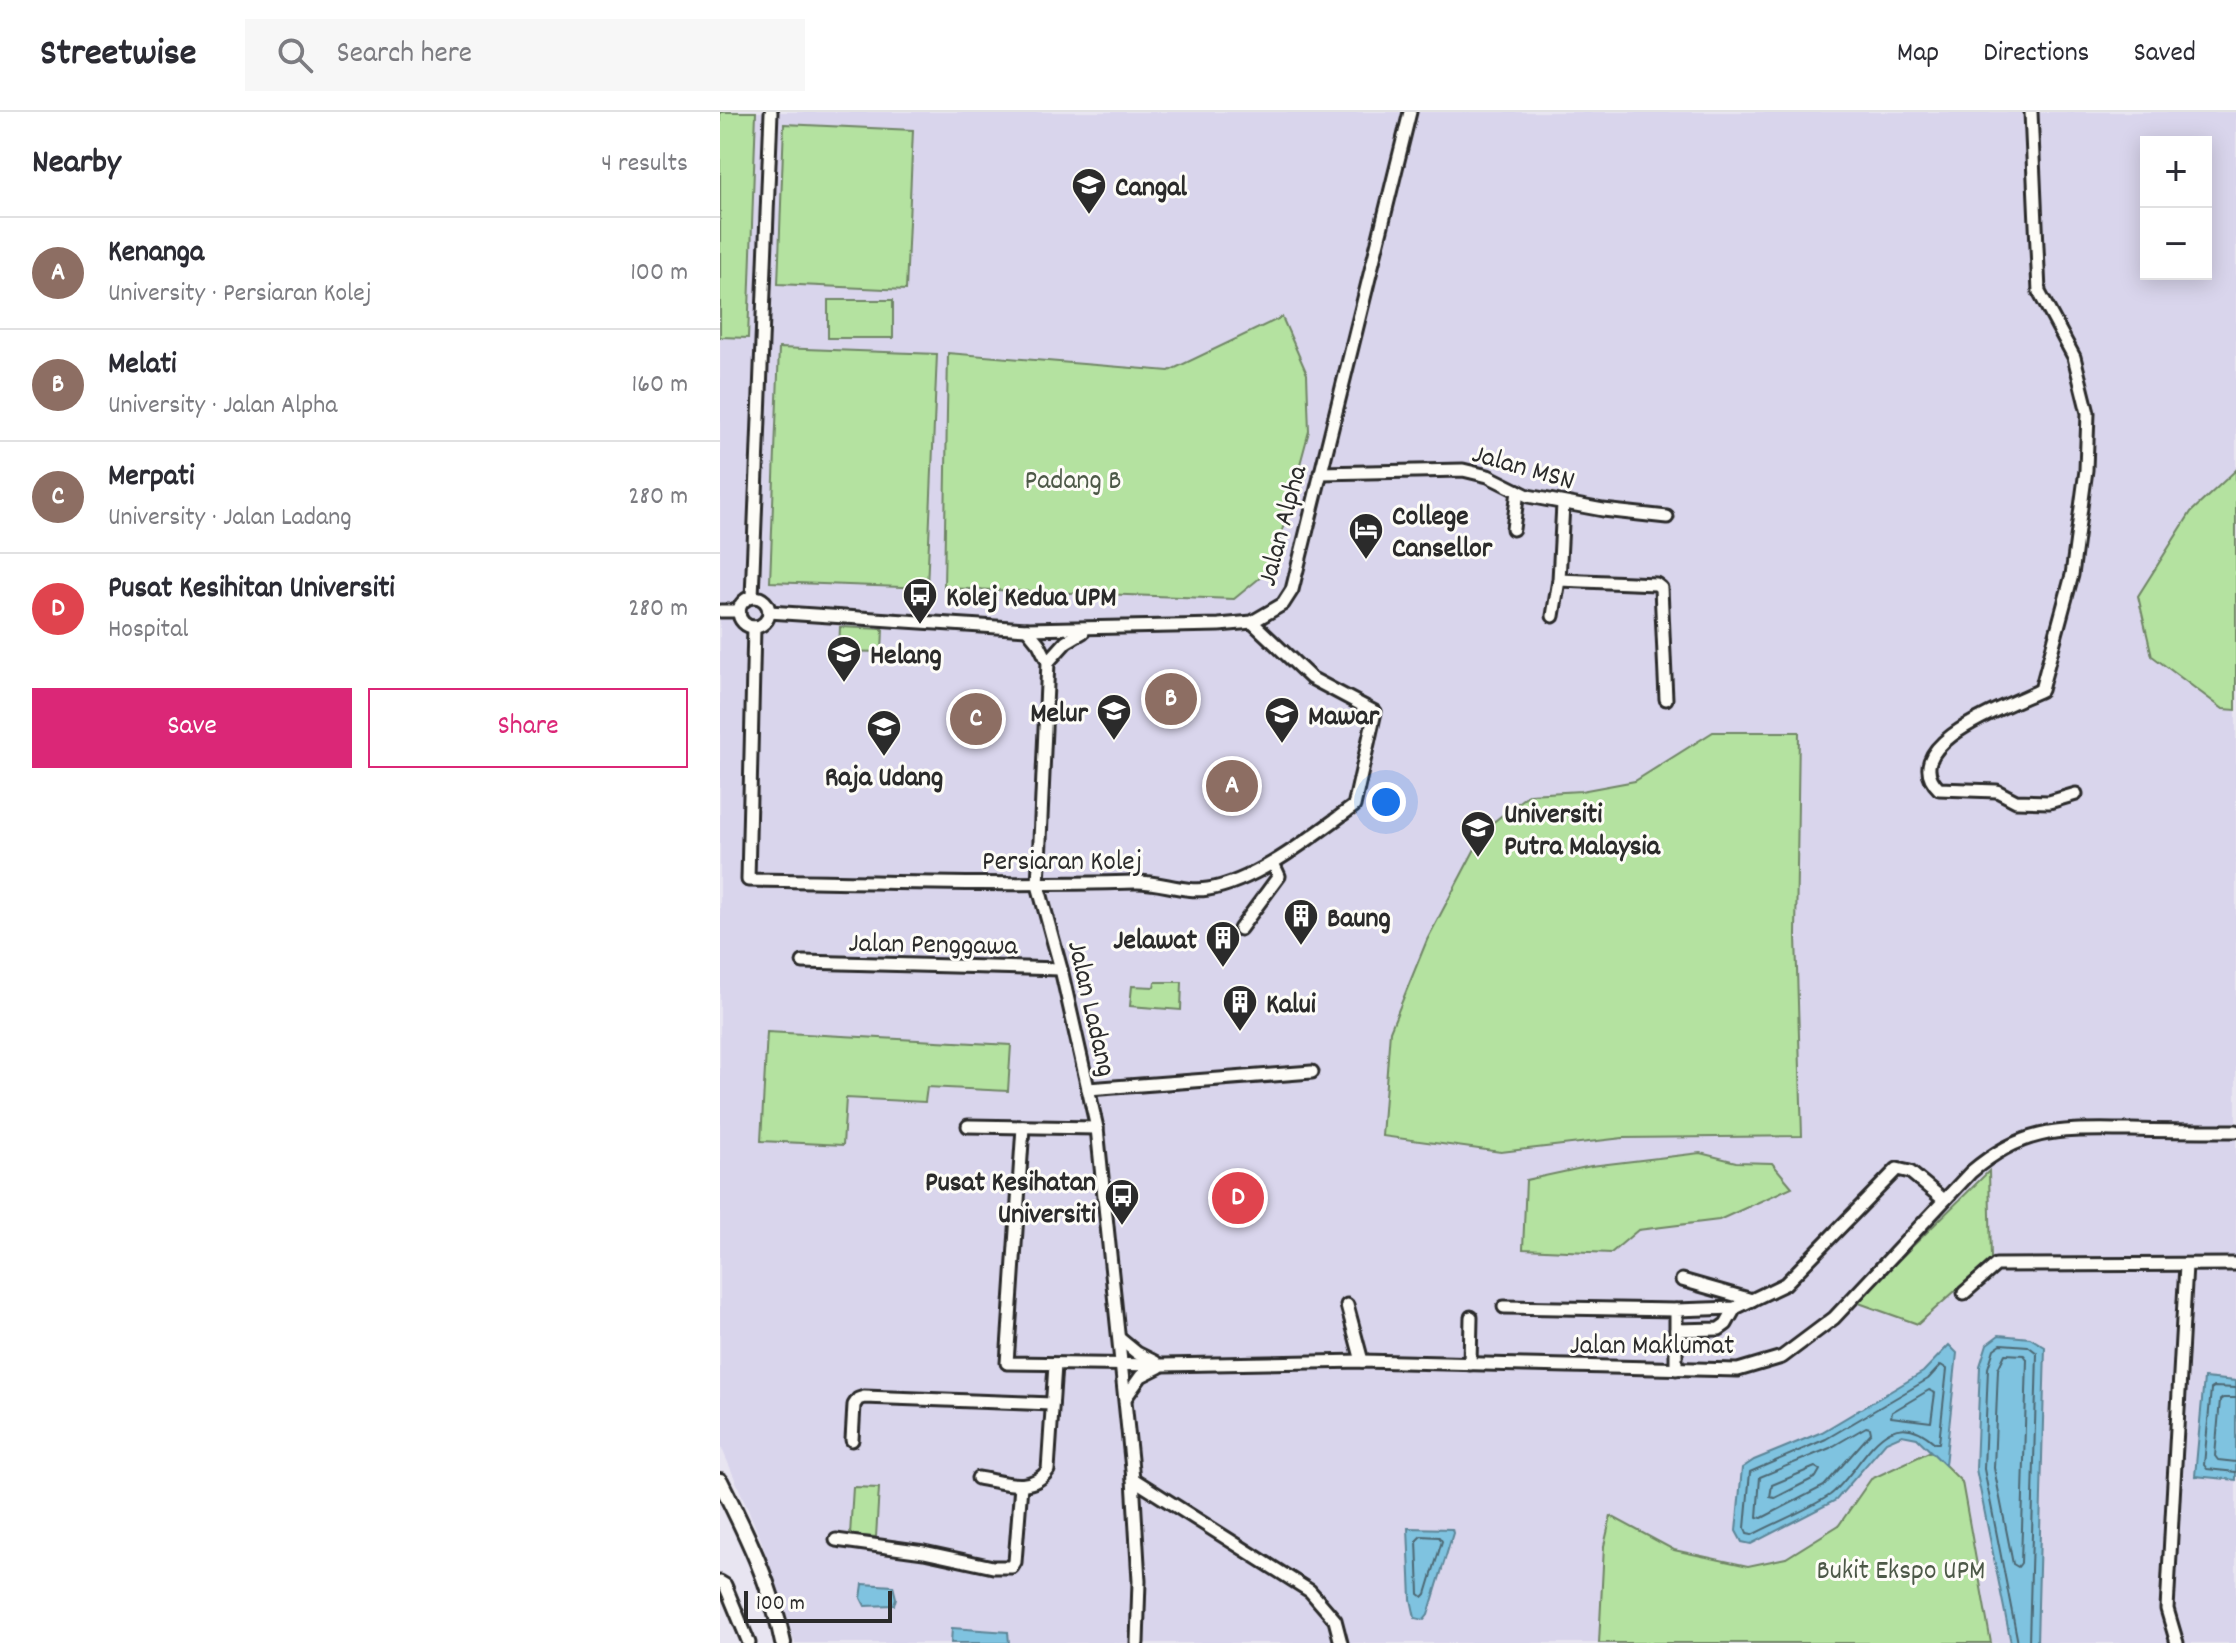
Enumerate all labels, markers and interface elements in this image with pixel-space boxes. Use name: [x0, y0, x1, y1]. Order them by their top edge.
search box: [245, 19, 805, 91]
text: Streetwise: [40, 28, 197, 83]
icon: search: [273, 33, 317, 77]
text: Search here: [337, 34, 472, 77]
text: Map: [1897, 35, 1939, 75]
text: Directions: [1983, 35, 2089, 75]
text: Saved: [2133, 35, 2196, 75]
map controls: [2140, 136, 2212, 280]
button: +: [2140, 136, 2212, 208]
text: Nearby: [32, 140, 121, 189]
text: 4 results: [601, 146, 688, 183]
school or university icon: Cangal: [1070, 166, 1108, 216]
place label: Cangal: [1115, 170, 1187, 210]
button: −: [2140, 208, 2212, 280]
text: Kenanga: [108, 233, 204, 276]
text: A: [51, 255, 65, 292]
text: 100 m: [630, 255, 688, 292]
text: University · Persiaran Kolej: [108, 276, 372, 313]
text: Melati: [108, 345, 177, 388]
text: B: [52, 367, 64, 404]
text: 160 m: [632, 367, 688, 404]
text: University · Jalan Alpha: [108, 388, 337, 425]
street label: Jalan MSN: [1467, 436, 1579, 504]
text: Merpati: [108, 457, 194, 500]
street label: Jalan Alpha: [1250, 461, 1320, 591]
park label: Padang B: [1025, 463, 1122, 503]
text: C: [52, 479, 64, 516]
text: 280 m: [628, 479, 688, 516]
place label: College Cansellor: [1392, 499, 1493, 571]
text: University · Jalan Ladang: [108, 500, 352, 537]
hotel icon: College Cansellor: [1347, 511, 1385, 561]
text: Pusat Kesihitan Universiti: [108, 569, 395, 612]
bus stop icon: Kolej Kedua UPM: [901, 576, 939, 626]
place label: Kolej Kedua UPM: [946, 580, 1117, 620]
text: D: [51, 591, 65, 628]
text: 280 m: [628, 591, 688, 628]
text: Hospital: [108, 612, 189, 649]
school or university icon: Helang: [825, 634, 863, 684]
place label: Helang: [870, 638, 942, 678]
pin: B: [1145, 669, 1197, 729]
button: Save: [32, 688, 352, 768]
button: Share: [368, 688, 688, 768]
pin: C: [950, 689, 1002, 749]
school or university icon: Melur: [1095, 692, 1133, 742]
school or university icon: Mawar: [1263, 695, 1301, 745]
place label: Melur: [1030, 696, 1089, 736]
place label: Mawar: [1308, 699, 1380, 739]
school or university icon: Raja Udang: [865, 708, 903, 758]
pin: A: [1206, 756, 1258, 816]
place label: Raja Udang: [825, 760, 943, 800]
your location: [1366, 782, 1406, 822]
place label: Universiti Putra Malaysia: [1504, 797, 1661, 869]
school or university icon: Universiti Putra Malaysia: [1459, 809, 1497, 859]
street label: Persiaran Kolej: [982, 844, 1142, 884]
building icon: Baung: [1282, 897, 1320, 947]
place label: Baung: [1327, 901, 1391, 941]
building icon: Jelawat: [1204, 919, 1242, 969]
place label: Jelawat: [1113, 923, 1198, 963]
street label: Jalan Penggawa: [848, 926, 1019, 968]
street label: Jalan Ladang: [1054, 937, 1124, 1081]
building icon: Kalui: [1221, 983, 1259, 1033]
place label: Kalui: [1266, 987, 1316, 1027]
place label: Pusat Kesihatan Universiti: [925, 1165, 1096, 1237]
pin: D: [1212, 1168, 1264, 1228]
bus stop icon: Pusat Kesihatan Universiti: [1103, 1177, 1141, 1227]
street label: Jalan Maklumat: [1570, 1328, 1734, 1368]
park label: Bukit Ekspo UPM: [1816, 1553, 1986, 1593]
scale bar: [744, 1587, 892, 1623]
text: 100 m: [756, 1589, 805, 1620]

